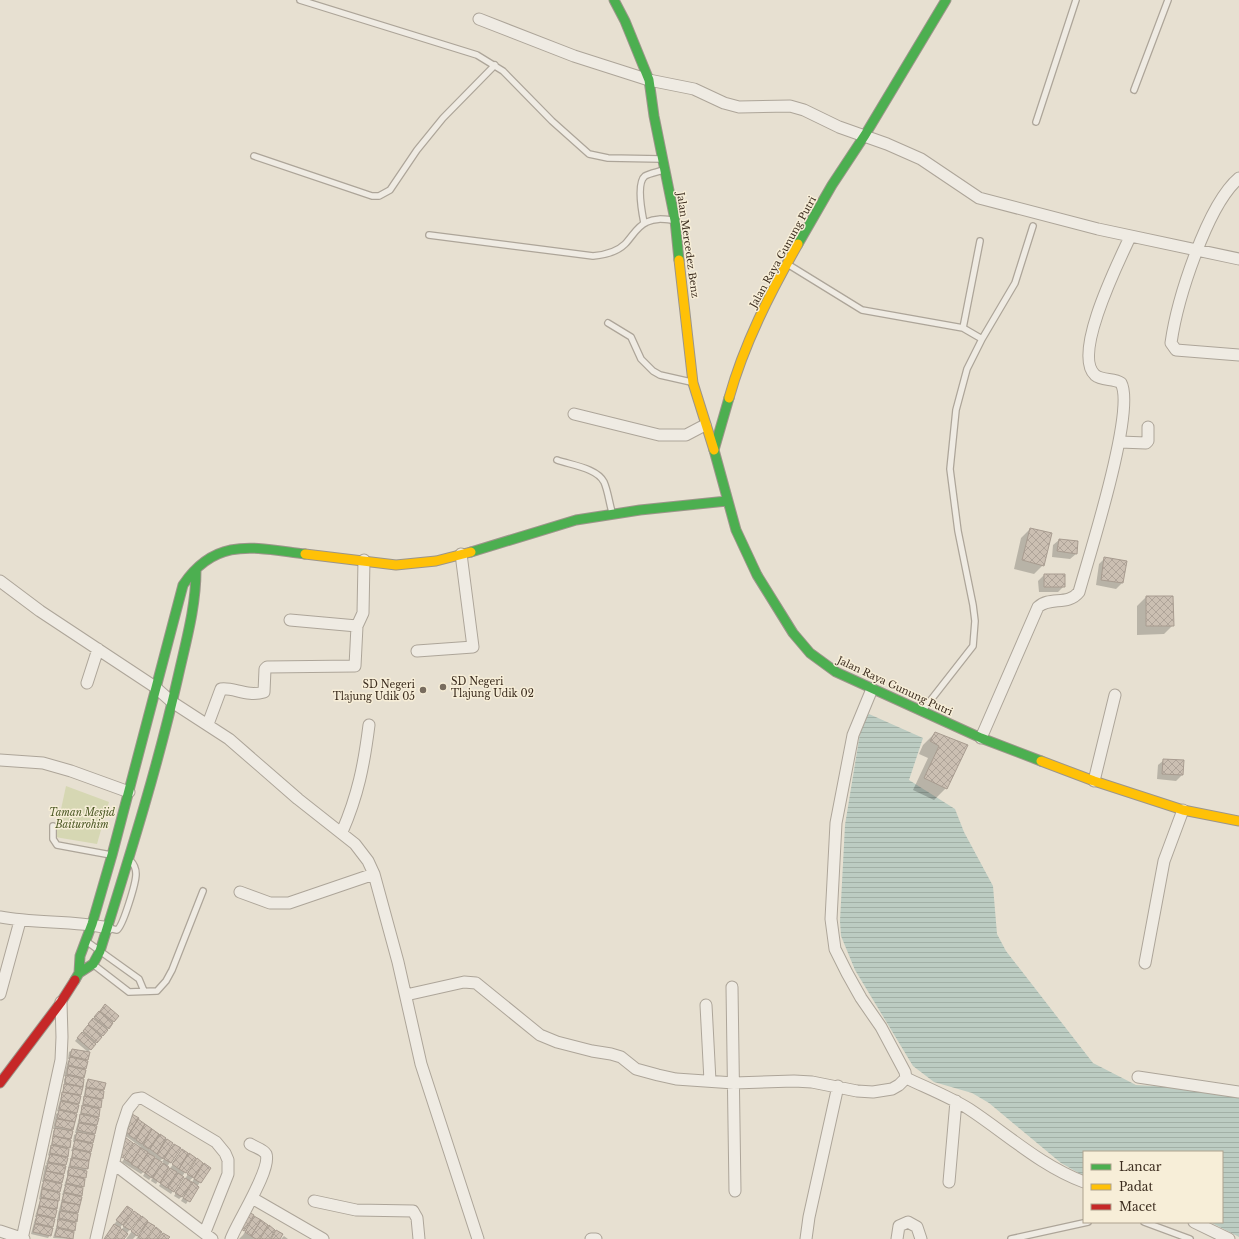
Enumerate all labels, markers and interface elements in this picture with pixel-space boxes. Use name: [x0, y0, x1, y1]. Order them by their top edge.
street label: Jalan Mercedez Benz: [674, 189, 702, 299]
street label: Jalan Raya Gunung Putri: [746, 193, 819, 312]
street label: Jalan Raya Gunung Putri: [833, 653, 955, 719]
place label: SD Negeri Tlajung Udik 02: [451, 675, 534, 700]
place label: SD Negeri Tlajung Udik 05: [333, 678, 416, 703]
marker: SD Negeri Tlajung Udik 02: [438, 682, 448, 692]
marker: SD Negeri Tlajung Udik 05: [418, 685, 428, 695]
park label: Taman Mesjid Baiturohim: [49, 806, 115, 831]
legend: [1083, 1151, 1223, 1223]
text: Lancar: [1119, 1159, 1162, 1174]
text: Padat: [1119, 1179, 1153, 1194]
text: Macet: [1119, 1199, 1157, 1214]

